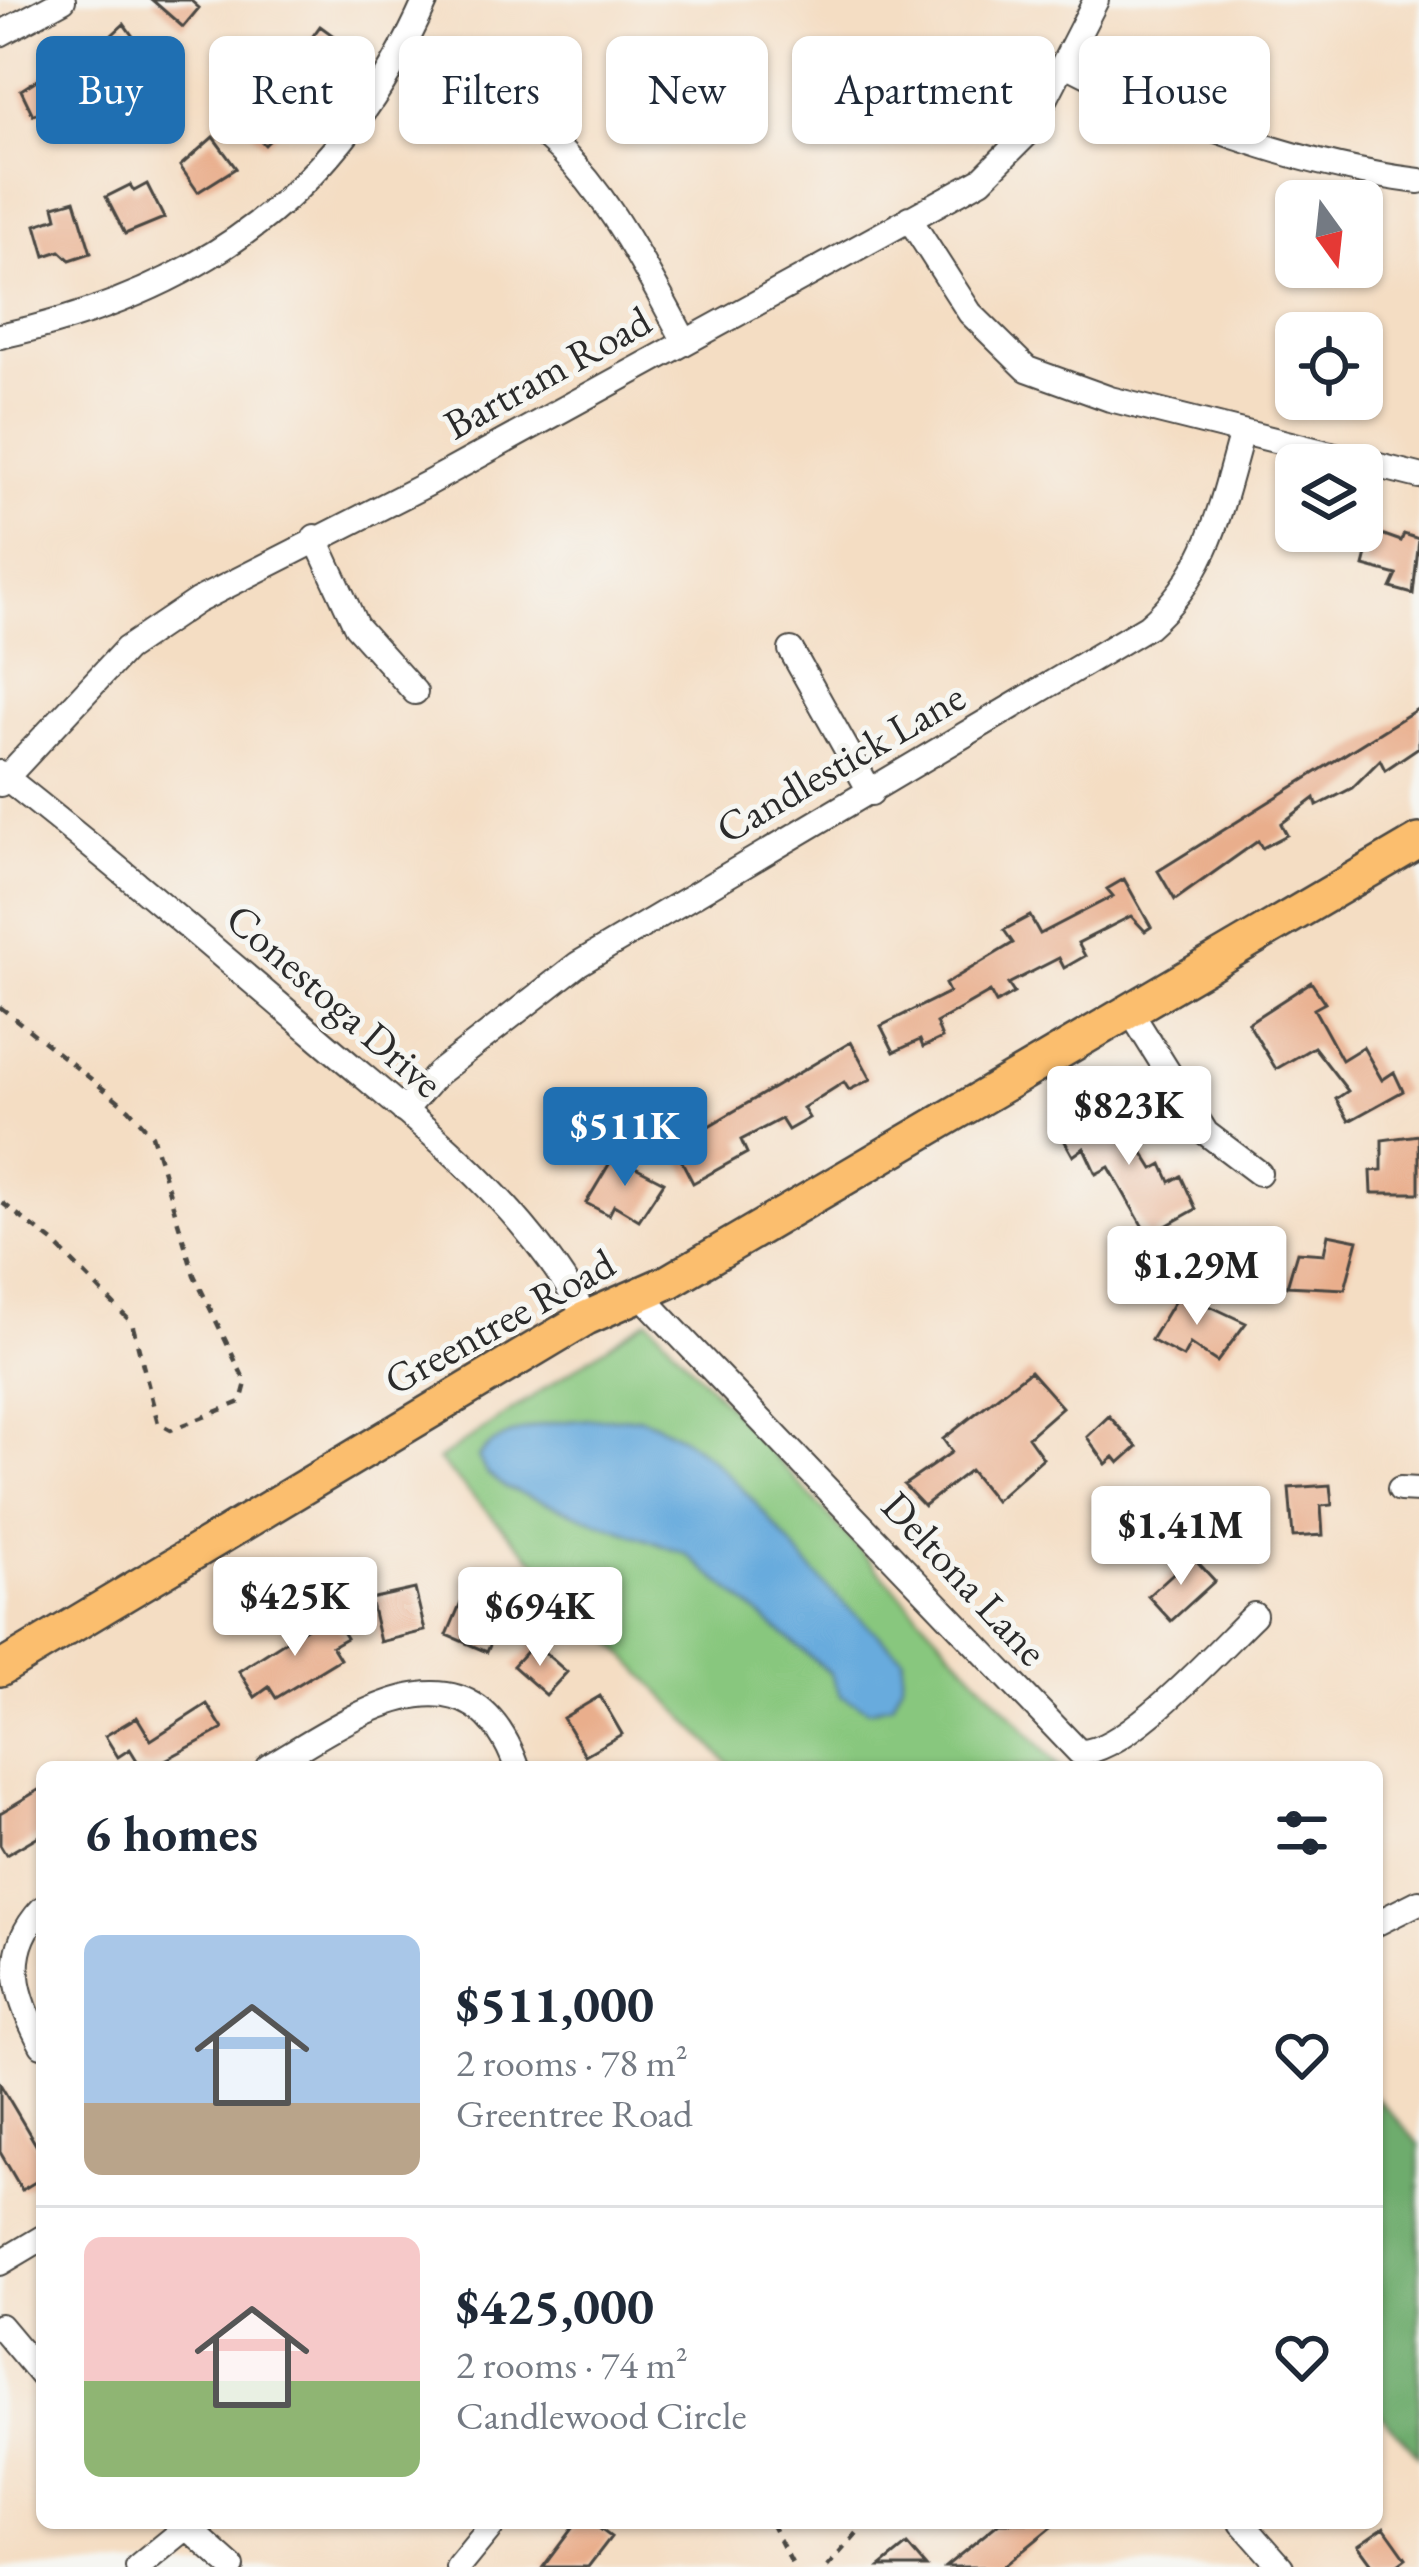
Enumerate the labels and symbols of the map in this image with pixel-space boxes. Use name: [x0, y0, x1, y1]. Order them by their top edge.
north arrow: [1275, 180, 1383, 288]
street label: Bartram Road: [434, 293, 661, 452]
street label: Candlestick Lane: [706, 669, 975, 856]
street label: Conestoga Drive: [215, 891, 455, 1110]
pin: $823K: [1045, 1066, 1213, 1168]
pin: $511K: [541, 1087, 709, 1189]
pin: $1.29M: [1099, 1226, 1295, 1328]
street label: Greentree Road: [374, 1235, 625, 1407]
street label: Deltona Lane: [870, 1479, 1060, 1677]
pin: $1.41M: [1083, 1486, 1279, 1588]
pin: $425K: [211, 1557, 379, 1659]
pin: $694K: [456, 1567, 624, 1669]

